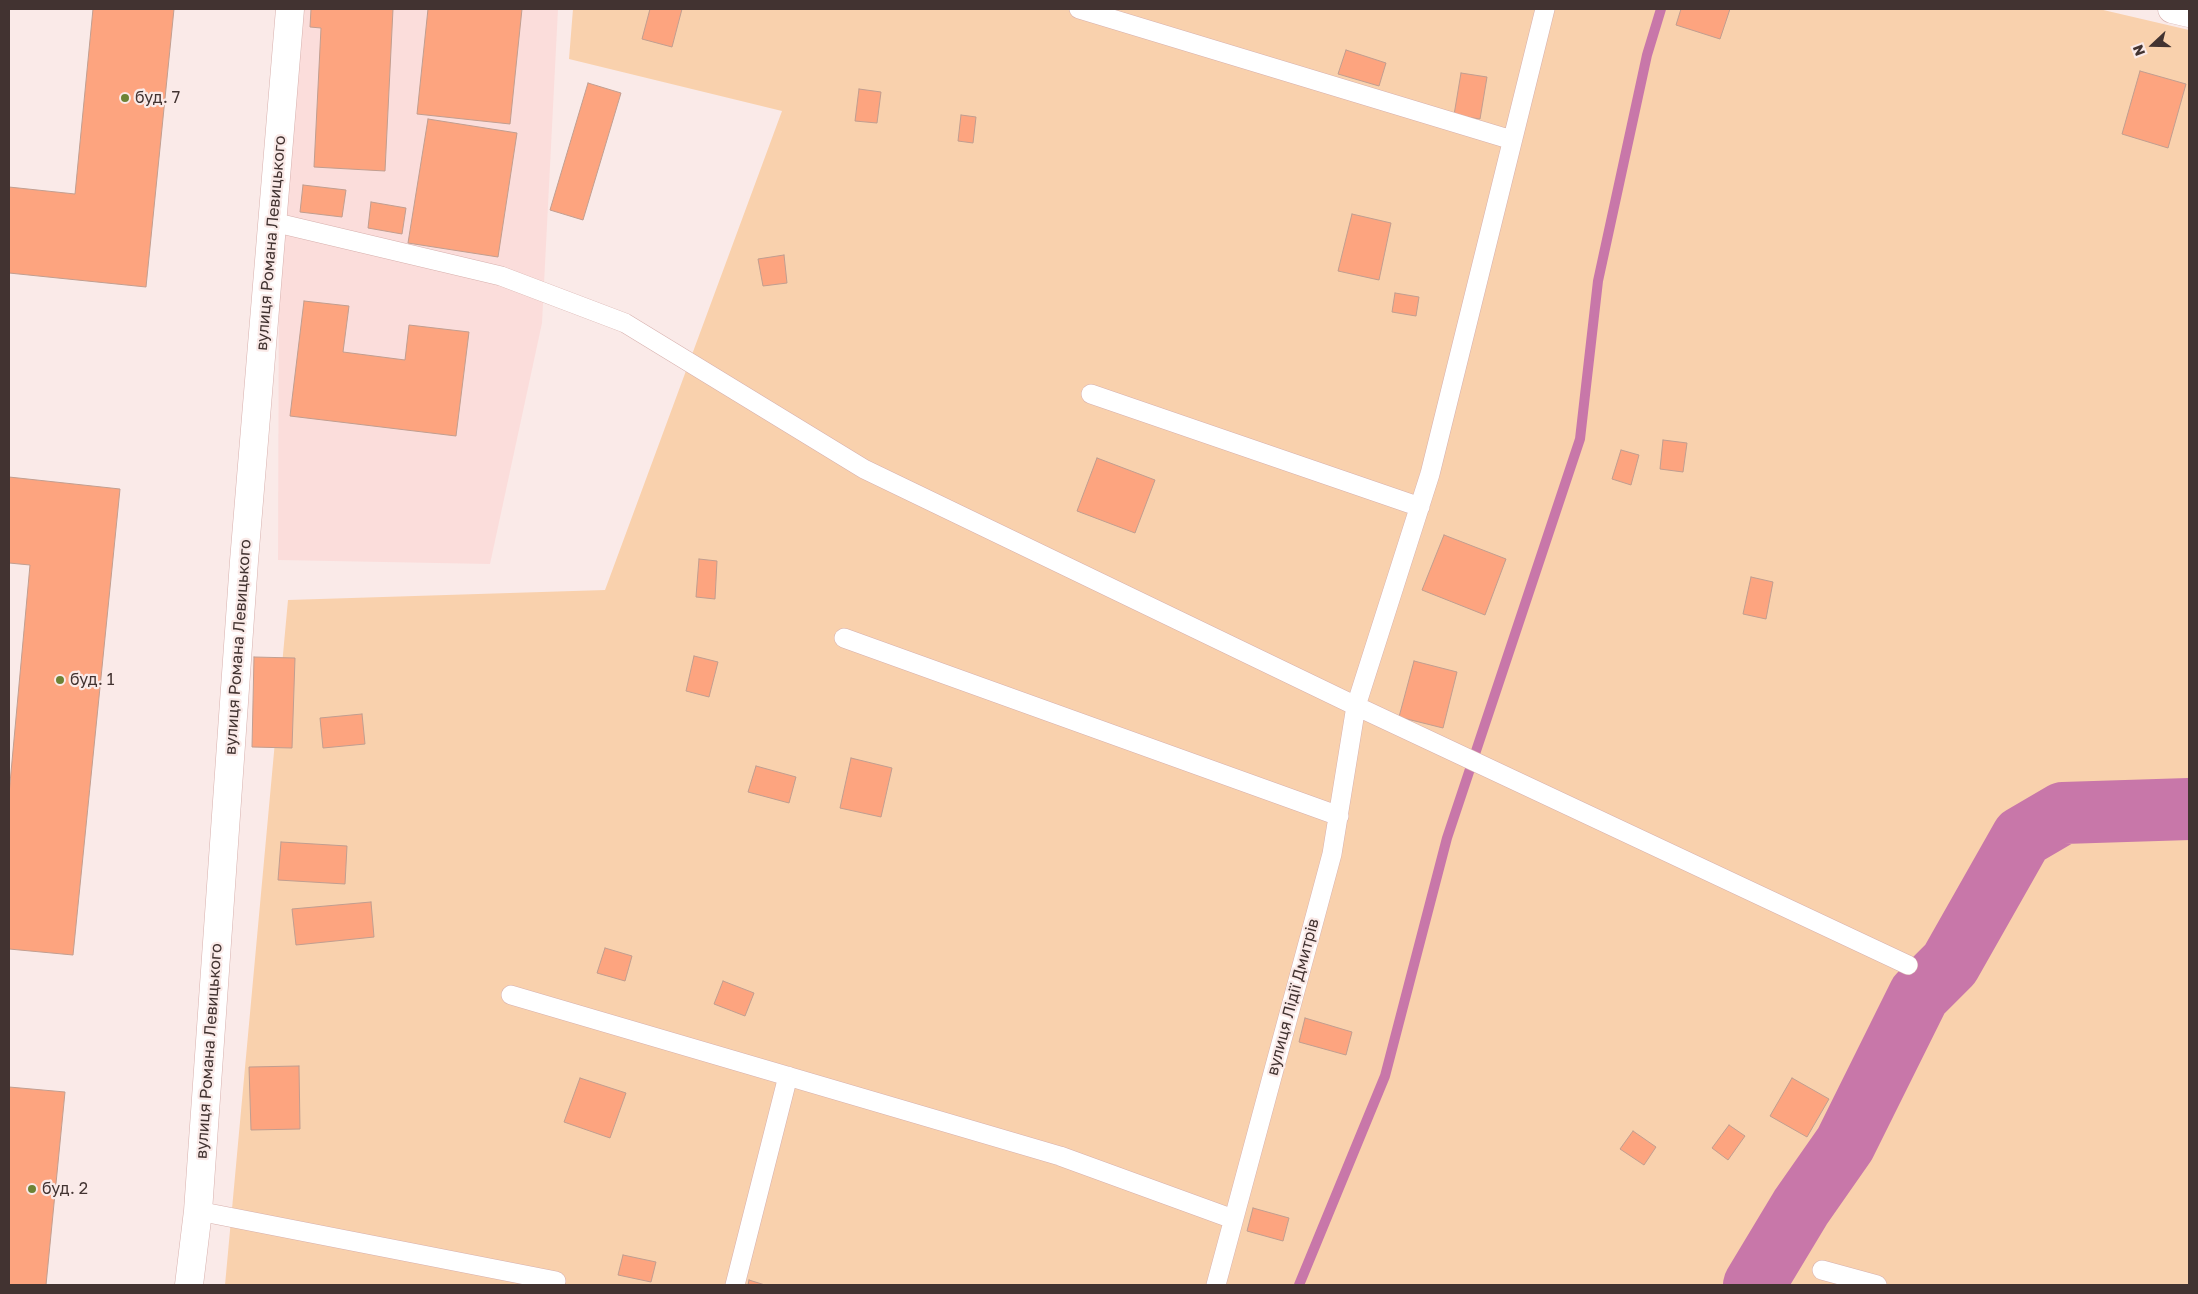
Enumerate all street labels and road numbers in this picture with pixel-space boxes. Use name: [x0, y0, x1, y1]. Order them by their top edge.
street label: вулиця Романа Левицького: [252, 135, 290, 351]
street label: вулиця Романа Левицького: [221, 539, 255, 755]
street label: вулиця Лідії Дмитрів: [1263, 916, 1323, 1078]
street label: вулиця Романа Левицького: [192, 943, 226, 1159]

